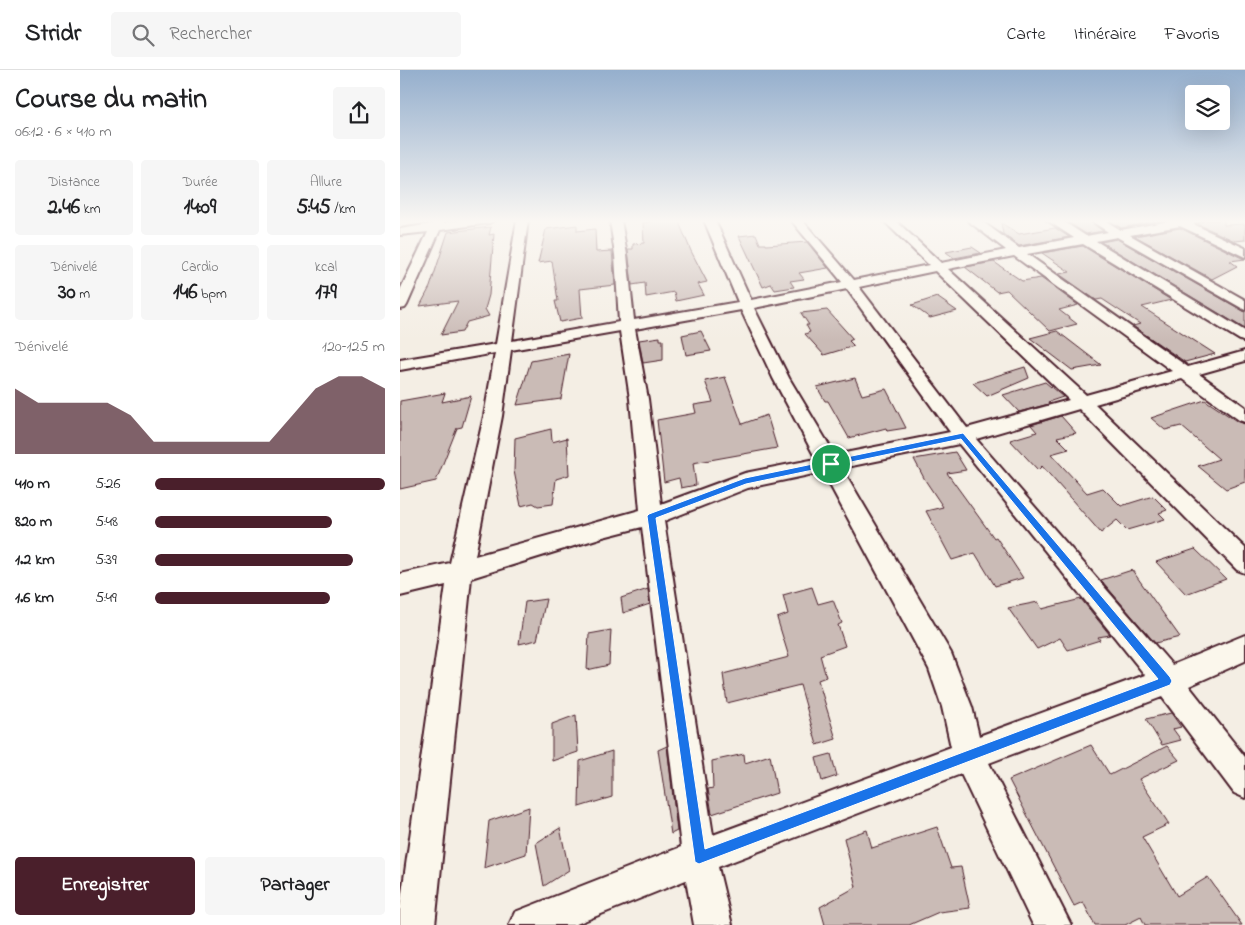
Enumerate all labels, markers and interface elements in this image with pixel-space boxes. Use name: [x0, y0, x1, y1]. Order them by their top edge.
search box: [111, 12, 461, 57]
text: Stridr: [25, 17, 81, 52]
icon: search: [129, 21, 157, 49]
text: Rechercher: [169, 21, 252, 48]
text: Carte: [1006, 22, 1046, 48]
text: Itinéraire: [1074, 22, 1136, 48]
text: Favoris: [1164, 22, 1220, 48]
text: Course du matin: [15, 80, 207, 121]
map controls: [1185, 85, 1230, 130]
button: layers: [1185, 85, 1230, 130]
button: share: [333, 87, 385, 139]
text: 06:12 · 6 × 410 m: [15, 120, 112, 144]
text: Distance: [48, 172, 100, 193]
text: Durée: [182, 172, 218, 193]
text: Allure: [310, 172, 342, 193]
text: 2.46: [47, 193, 80, 223]
text: 14:09: [184, 193, 216, 223]
text: 5:45: [296, 193, 331, 223]
text: km: [80, 199, 101, 220]
text: /km: [331, 199, 356, 220]
text: Dénivelé: [51, 257, 97, 278]
text: Cardio: [181, 257, 219, 278]
text: kcal: [315, 257, 337, 278]
text: 30: [58, 278, 76, 308]
text: 146: [173, 278, 198, 308]
text: 179: [315, 278, 337, 308]
text: m: [76, 284, 90, 305]
text: bpm: [198, 284, 227, 305]
text: Dénivelé: [15, 335, 68, 359]
text: 120–125 m: [322, 335, 385, 359]
pin: [810, 443, 852, 485]
icon: arrive: [817, 450, 845, 478]
text: 410 m: [15, 472, 50, 496]
text: 5:26: [95, 472, 121, 496]
text: 820 m: [15, 510, 52, 534]
text: 5:48: [95, 510, 118, 534]
text: 1.2 km: [15, 548, 55, 572]
text: 5:39: [95, 548, 117, 572]
text: 1.6 km: [15, 586, 54, 610]
text: 5:49: [95, 586, 117, 610]
button: Enregistrer: [15, 857, 195, 915]
button: Partager: [205, 857, 385, 915]

